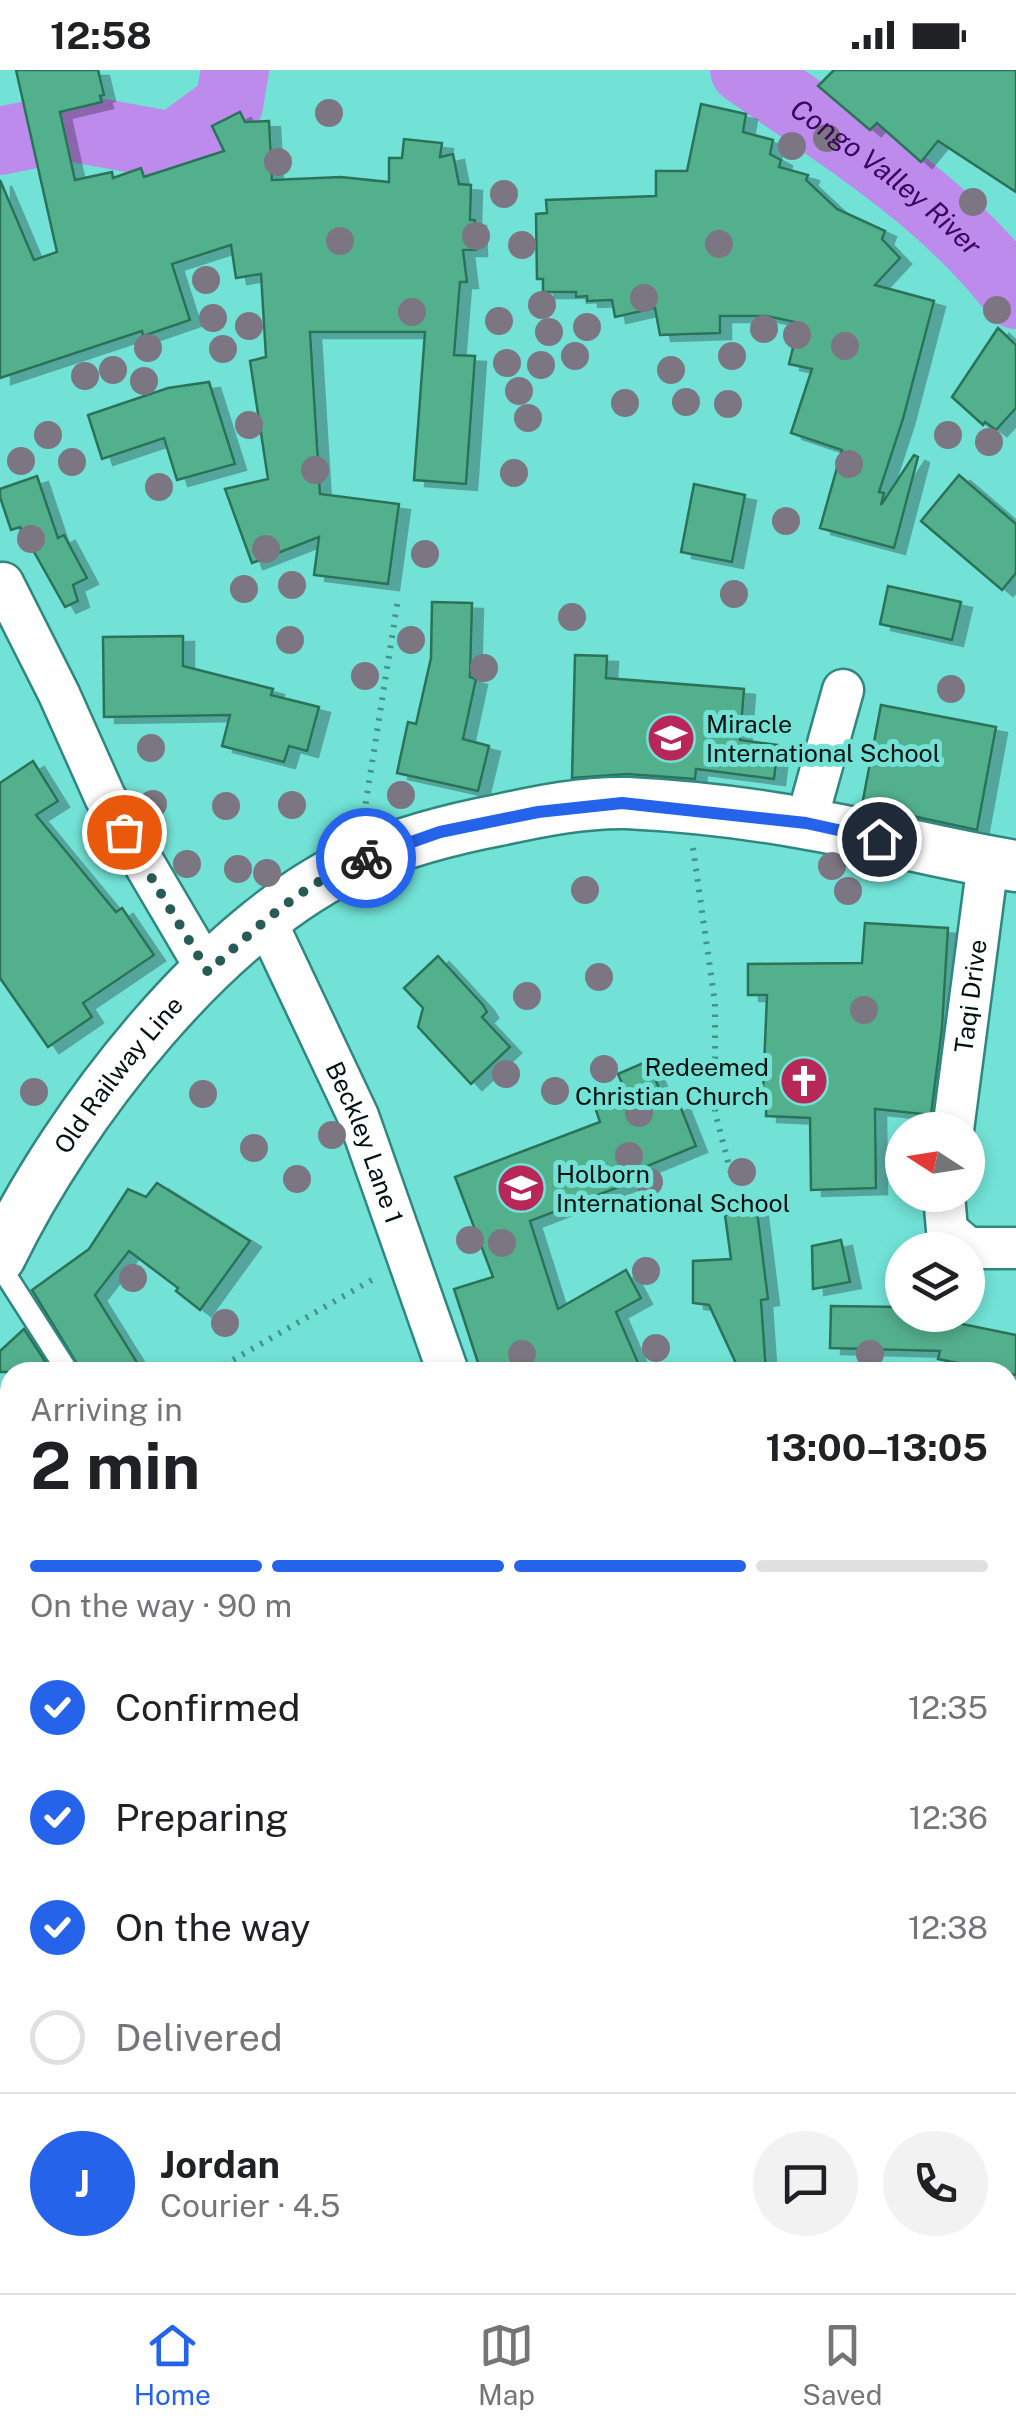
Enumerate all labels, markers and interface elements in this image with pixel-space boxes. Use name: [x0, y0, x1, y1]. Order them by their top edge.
text: 12:58: [50, 13, 152, 58]
water label: Congo Valley River: [785, 91, 989, 262]
place label: Miracle International School: [706, 709, 940, 768]
school or university icon: Miracle International School: [645, 712, 697, 764]
pin: [82, 790, 167, 875]
pin: [837, 797, 922, 882]
icon: bag: [97, 805, 152, 860]
courier: [316, 808, 416, 908]
icon: home: [852, 812, 907, 867]
icon: bike: [339, 831, 394, 886]
street label: Taqi Drive: [948, 937, 993, 1055]
street label: Old Railway Line: [48, 990, 189, 1159]
place label: Redeemed Christian Church: [575, 1052, 769, 1111]
church icon: Redeemed Christian Church: [778, 1055, 830, 1107]
street label: Beckley Lane 1: [319, 1057, 410, 1227]
north arrow: [885, 1112, 985, 1212]
map controls: [885, 1112, 985, 1332]
place label: Holborn International School: [556, 1159, 790, 1218]
school or university icon: Holborn International School: [495, 1162, 547, 1214]
button: layers: [885, 1232, 985, 1332]
text: Arriving in: [30, 1391, 183, 1428]
text: 13:00–13:05: [766, 1425, 988, 1470]
text: 2 min: [30, 1427, 200, 1504]
text: On the way · 90 m: [30, 1587, 292, 1624]
icon: check: [30, 1680, 85, 1735]
text: Confirmed: [115, 1685, 300, 1730]
text: 12:35: [908, 1689, 988, 1726]
icon: check: [30, 1790, 85, 1845]
text: Preparing: [115, 1795, 289, 1840]
text: 12:36: [909, 1799, 988, 1836]
icon: check: [30, 1900, 85, 1955]
text: On the way: [115, 1905, 311, 1950]
text: 12:38: [908, 1909, 988, 1946]
text: Delivered: [115, 2015, 283, 2060]
button: chat: [753, 2131, 858, 2236]
button: phone: [883, 2131, 988, 2236]
text: Jordan: [160, 2142, 280, 2187]
text: J: [75, 2161, 90, 2206]
text: Courier · 4.5: [160, 2187, 340, 2224]
tab: Home: [134, 2318, 211, 2411]
tab: Map: [478, 2318, 535, 2411]
tab: Saved: [802, 2318, 882, 2411]

